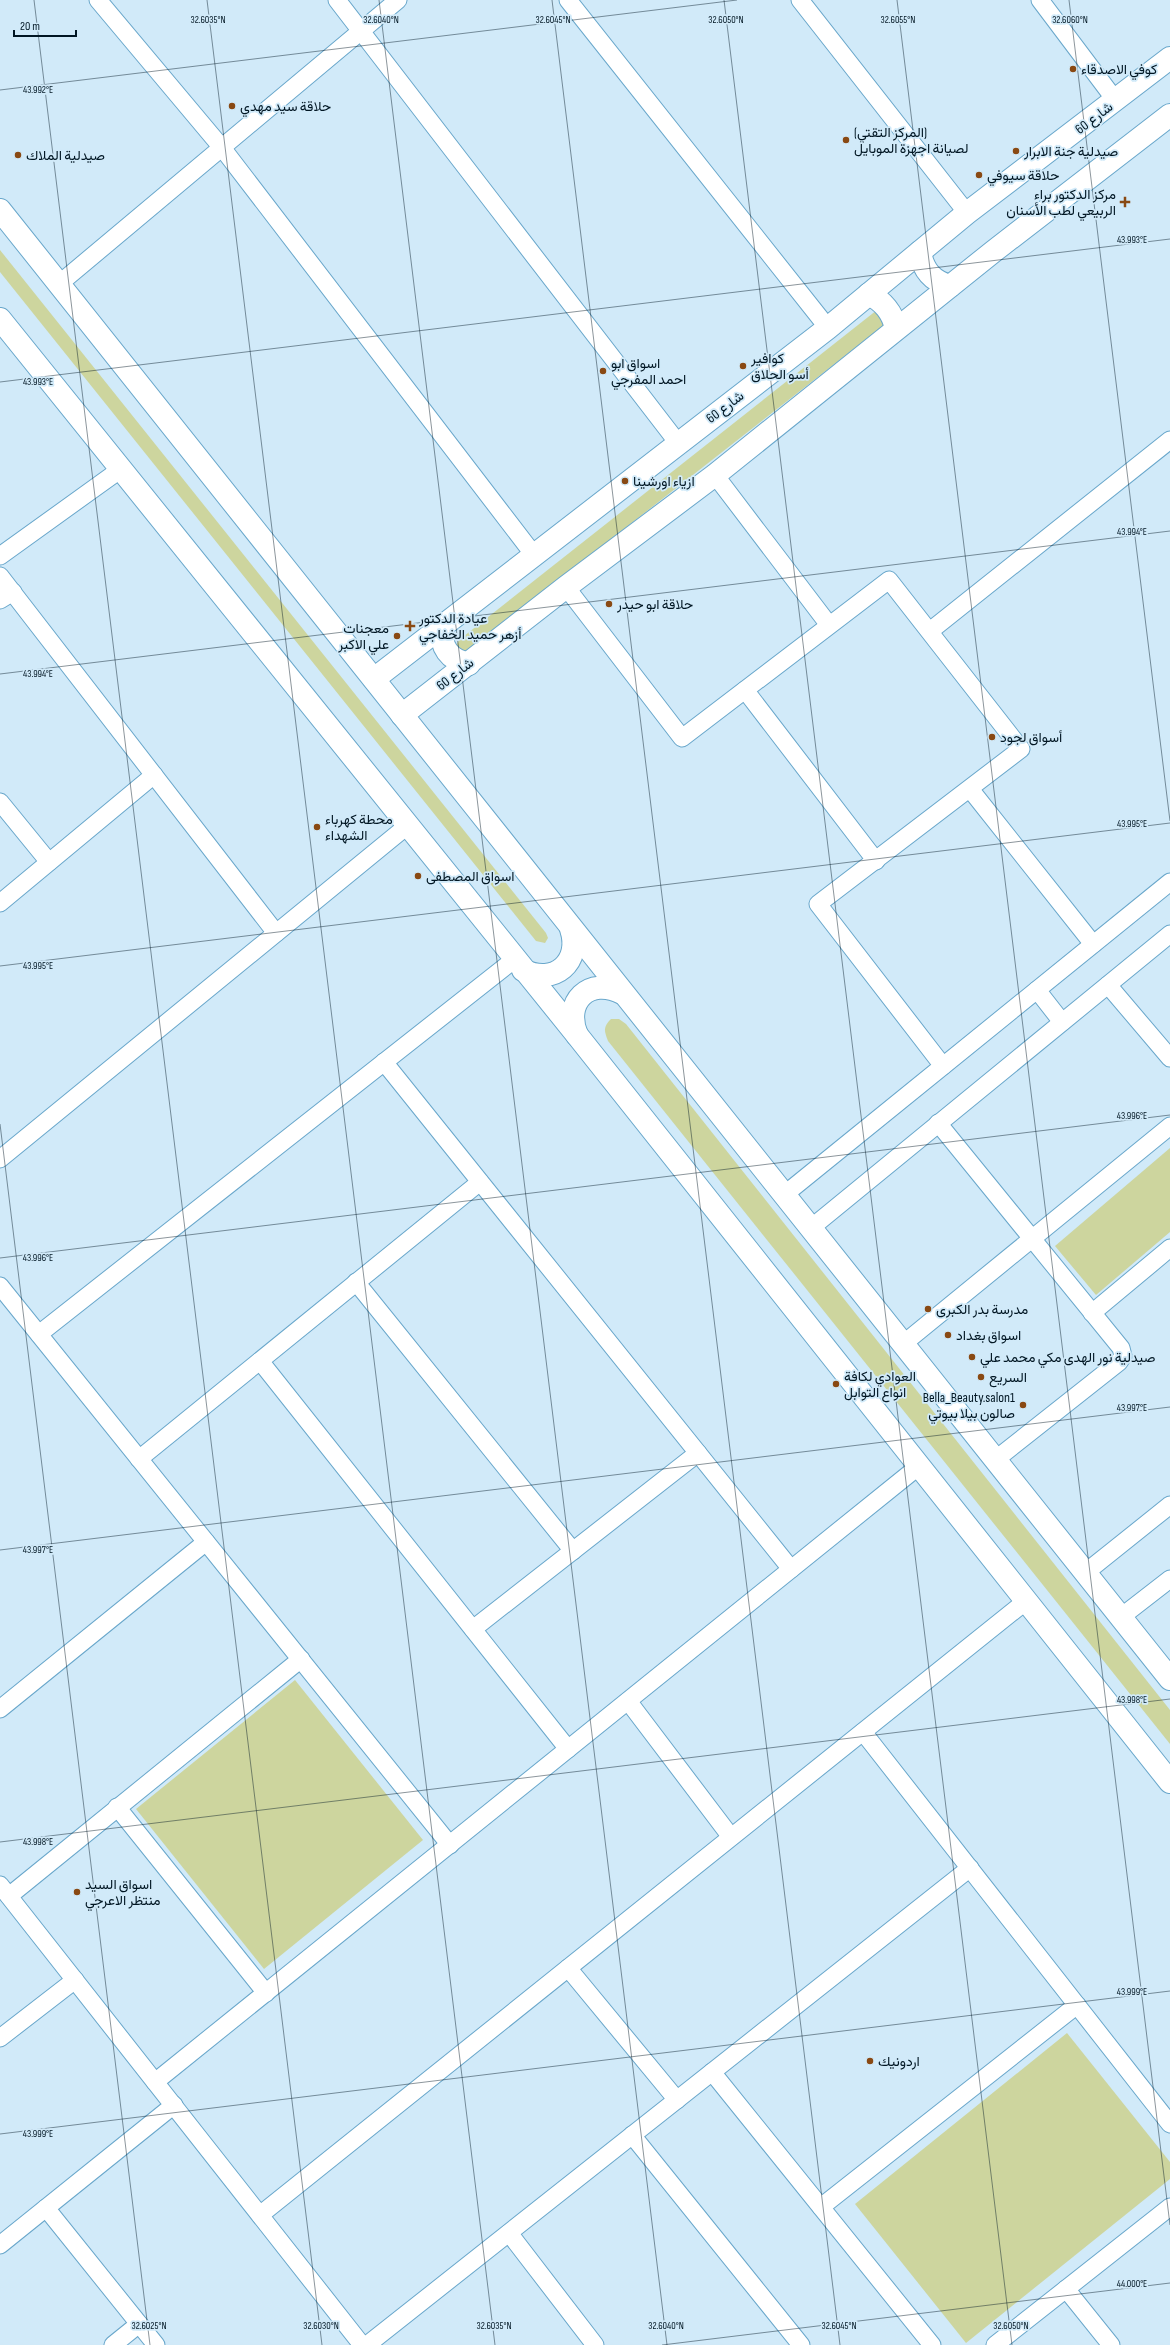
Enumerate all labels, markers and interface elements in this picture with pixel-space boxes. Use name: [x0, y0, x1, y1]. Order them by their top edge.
scale bar: [14, 12, 76, 38]
text: 32.6035°N: [190, 14, 226, 26]
text: 32.6040°N: [363, 14, 399, 26]
text: 32.6045°N: [535, 14, 571, 26]
text: 32.6050°N: [708, 14, 744, 26]
text: 32.6055°N: [881, 14, 915, 26]
text: 32.6060°N: [1052, 14, 1088, 26]
text: 20 m: [20, 19, 40, 34]
place label: كوفي الاصدقاء: [1081, 61, 1157, 81]
marker: كوفي الاصدقاء: [1068, 64, 1078, 74]
text: 43.992°E: [23, 84, 53, 96]
place label: حلاقة سيد مهدي: [240, 98, 331, 118]
street label: شارع 60: [1072, 98, 1117, 139]
marker: حلاقة سيد مهدي: [227, 101, 237, 111]
place label: (المركز التقتي) لصيانة اجهزة الموبايل: [854, 124, 969, 157]
marker: (المركز التقتي) لصيانة اجهزة الموبايل: [841, 135, 851, 145]
place label: صيدلية جنة الابرار: [1023, 143, 1119, 160]
marker: صيدلية جنة الابرار: [1011, 146, 1021, 156]
place label: صيدلية الملاك: [26, 147, 105, 164]
marker: صيدلية الملاك: [13, 150, 23, 160]
place label: حلاقة سيوفي: [987, 167, 1059, 187]
marker: حلاقة سيوفي: [974, 170, 984, 180]
place label: مركز الدكتور براء الربيعي لطب الأسنان: [1006, 186, 1116, 222]
marker: مركز الدكتور براء الربيعي لطب الأسنان: [1119, 196, 1131, 208]
text: 43.993°E: [1117, 234, 1147, 246]
place label: كوافير أسو الحلاق: [750, 350, 809, 383]
place label: اسواق ابو احمد المفرجي: [611, 355, 686, 391]
marker: كوافير أسو الحلاق: [738, 361, 748, 371]
marker: اسواق ابو احمد المفرجي: [598, 366, 608, 376]
text: 43.993°E: [23, 376, 53, 388]
street label: شارع 60: [703, 387, 748, 428]
place label: ازياء اورشينا: [633, 473, 695, 490]
marker: ازياء اورشينا: [620, 476, 630, 486]
text: 43.994°E: [1117, 526, 1147, 538]
place label: حلاقة ابو حيدر: [616, 596, 693, 613]
marker: حلاقة ابو حيدر: [604, 599, 614, 609]
place label: عيادة الدكتور أزهر حميد الخفاجي: [418, 610, 521, 646]
place label: معجنات علي الاكبر: [337, 620, 389, 656]
marker: عيادة الدكتور أزهر حميد الخفاجي: [404, 620, 416, 632]
marker: معجنات علي الاكبر: [392, 631, 402, 641]
street label: شارع 60: [433, 654, 478, 695]
text: 43.994°E: [23, 668, 53, 680]
place label: أسواق لجود: [1000, 729, 1062, 746]
marker: أسواق لجود: [987, 732, 997, 742]
place label: محطة كهرباء الشهداء: [325, 811, 393, 844]
text: 43.995°E: [1117, 818, 1147, 830]
marker: محطة كهرباء الشهداء: [312, 822, 322, 832]
place label: اسواق المصطفى: [426, 868, 515, 885]
marker: اسواق المصطفى: [413, 871, 423, 881]
text: 43.995°E: [23, 960, 53, 972]
text: 43.996°E: [1117, 1110, 1147, 1122]
text: 43.996°E: [23, 1252, 53, 1264]
place label: مدرسة بدر الكبرى: [936, 1301, 1028, 1318]
marker: مدرسة بدر الكبرى: [923, 1304, 933, 1314]
place label: اسواق بغداد: [956, 1327, 1021, 1344]
marker: اسواق بغداد: [943, 1330, 953, 1340]
place label: صيدلية نور الهدى مكي محمد علي: [980, 1349, 1156, 1369]
marker: صيدلية نور الهدى مكي محمد علي: [967, 1352, 977, 1362]
place label: العوادي لكافة انواع التوابل: [844, 1368, 916, 1403]
place label: السريع: [989, 1369, 1027, 1388]
marker: السريع: [976, 1372, 986, 1382]
marker: العوادي لكافة انواع التوابل: [831, 1379, 841, 1389]
place label: Bella_Beauty.salon1 صالون بيلا بيوتي: [923, 1389, 1015, 1425]
marker: Bella_Beauty.salon1 صالون بيلا بيوتي: [1018, 1400, 1028, 1410]
text: 43.997°E: [1117, 1402, 1147, 1414]
text: 43.997°E: [23, 1544, 53, 1556]
text: 43.998°E: [1117, 1694, 1147, 1706]
text: 43.998°E: [23, 1836, 53, 1848]
place label: اسواق السيد منتظر الاعرجي: [85, 1876, 161, 1912]
marker: اسواق السيد منتظر الاعرجي: [72, 1887, 82, 1897]
text: 43.999°E: [1117, 1986, 1147, 1998]
place label: اردونيك: [878, 2053, 920, 2070]
marker: اردونيك: [865, 2056, 875, 2066]
text: 43.999°E: [23, 2128, 53, 2140]
text: 44.000°E: [1117, 2278, 1147, 2290]
text: 32.6025°N: [131, 2320, 167, 2332]
text: 32.6030°N: [303, 2320, 339, 2332]
text: 32.6035°N: [476, 2320, 512, 2332]
text: 32.6040°N: [648, 2320, 684, 2332]
text: 32.6045°N: [821, 2320, 857, 2332]
text: 32.6050°N: [993, 2320, 1029, 2332]

